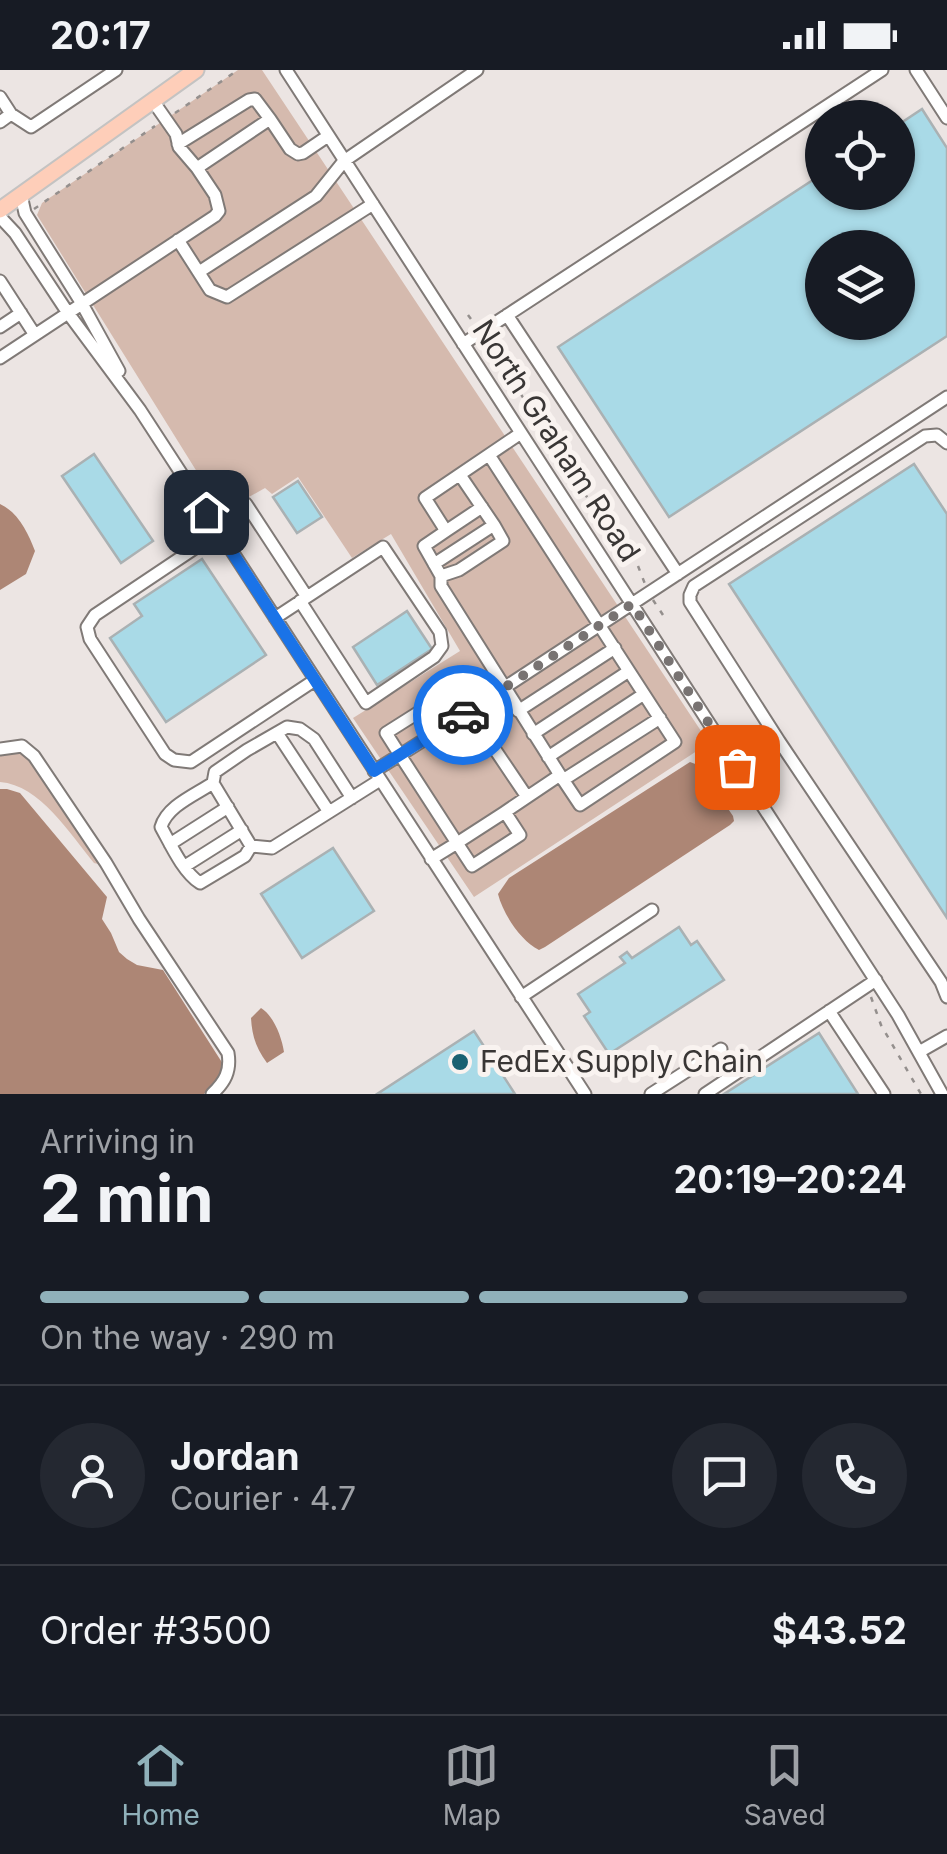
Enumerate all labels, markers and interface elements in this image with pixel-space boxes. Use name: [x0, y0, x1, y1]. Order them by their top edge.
text: 20:17: [50, 12, 151, 58]
map controls: [805, 100, 915, 340]
button: locate: [805, 100, 915, 210]
button: layers: [805, 230, 915, 340]
street label: North Graham Road: [465, 313, 648, 568]
pin: [164, 470, 249, 555]
icon: home: [179, 485, 234, 540]
courier: [413, 665, 513, 765]
icon: car: [436, 688, 491, 743]
pin: [695, 725, 780, 810]
icon: bag: [710, 740, 765, 795]
place label: FedEx Supply Chain: [480, 1043, 763, 1079]
marker: FedEx Supply Chain: [449, 1051, 471, 1073]
text: Arriving in: [40, 1122, 195, 1161]
text: 20:19–20:24: [673, 1156, 907, 1202]
text: 2 min: [40, 1159, 214, 1238]
text: On the way · 290 m: [40, 1318, 335, 1357]
button: person: [40, 1423, 145, 1528]
button: chat: [672, 1423, 777, 1528]
button: phone: [802, 1423, 907, 1528]
text: Jordan: [170, 1433, 300, 1479]
text: Courier · 4.7: [170, 1479, 356, 1518]
text: Order #3500: [40, 1607, 272, 1653]
text: $43.52: [772, 1607, 907, 1653]
tab: Home: [121, 1738, 200, 1832]
tab: Map: [443, 1738, 501, 1832]
tab: Saved: [744, 1738, 826, 1832]

